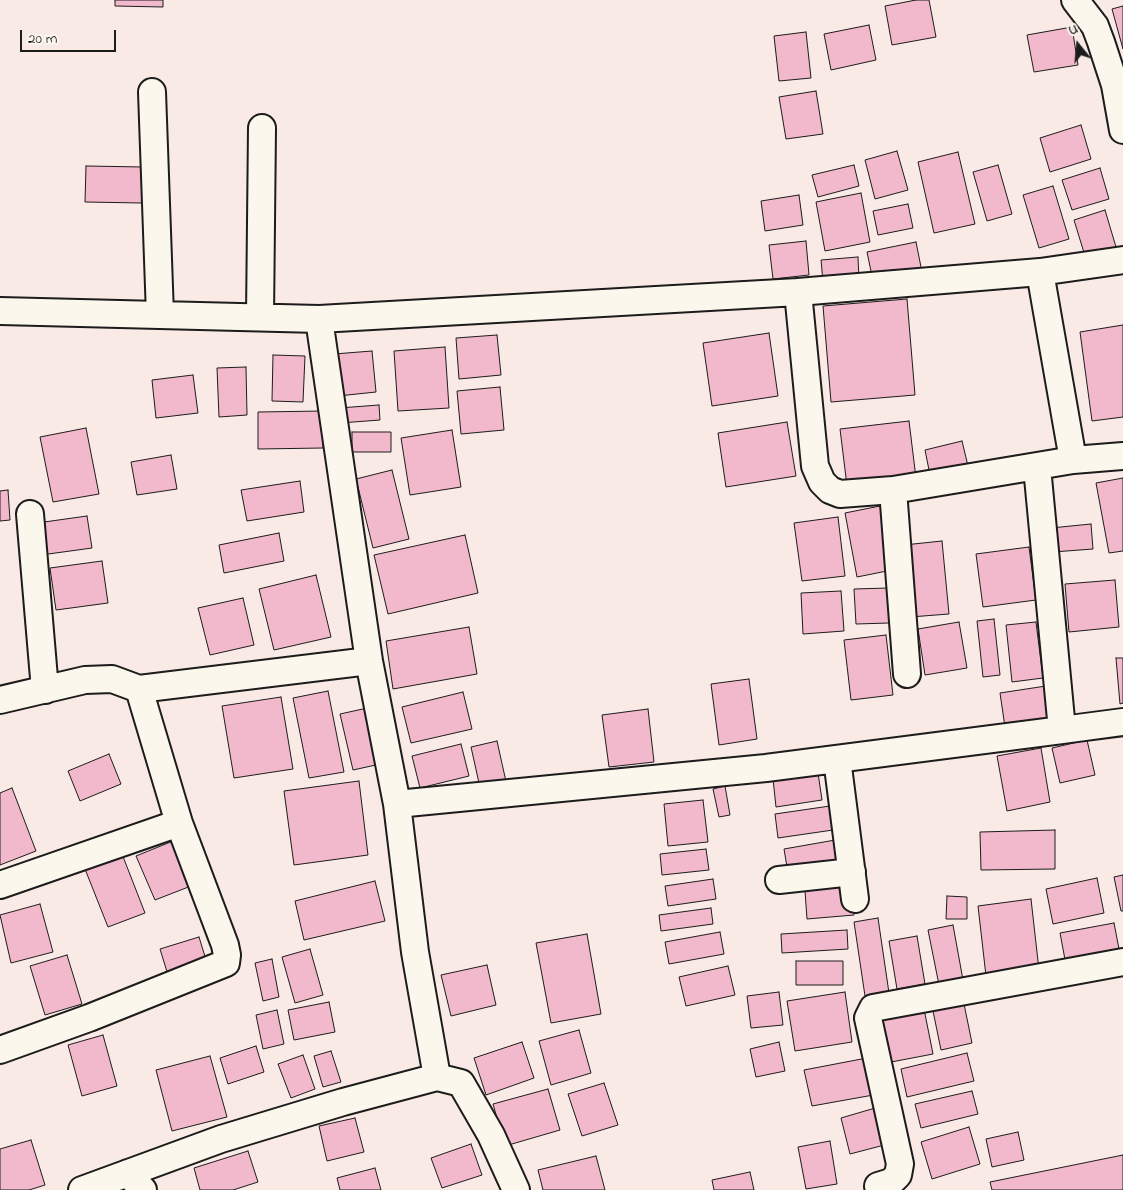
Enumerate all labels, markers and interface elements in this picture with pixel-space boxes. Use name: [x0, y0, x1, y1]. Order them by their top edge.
text: U: [1066, 19, 1081, 42]
scale bar: [22, 20, 119, 52]
north arrow: [1053, 20, 1103, 70]
text: 20 m: [28, 28, 57, 50]

